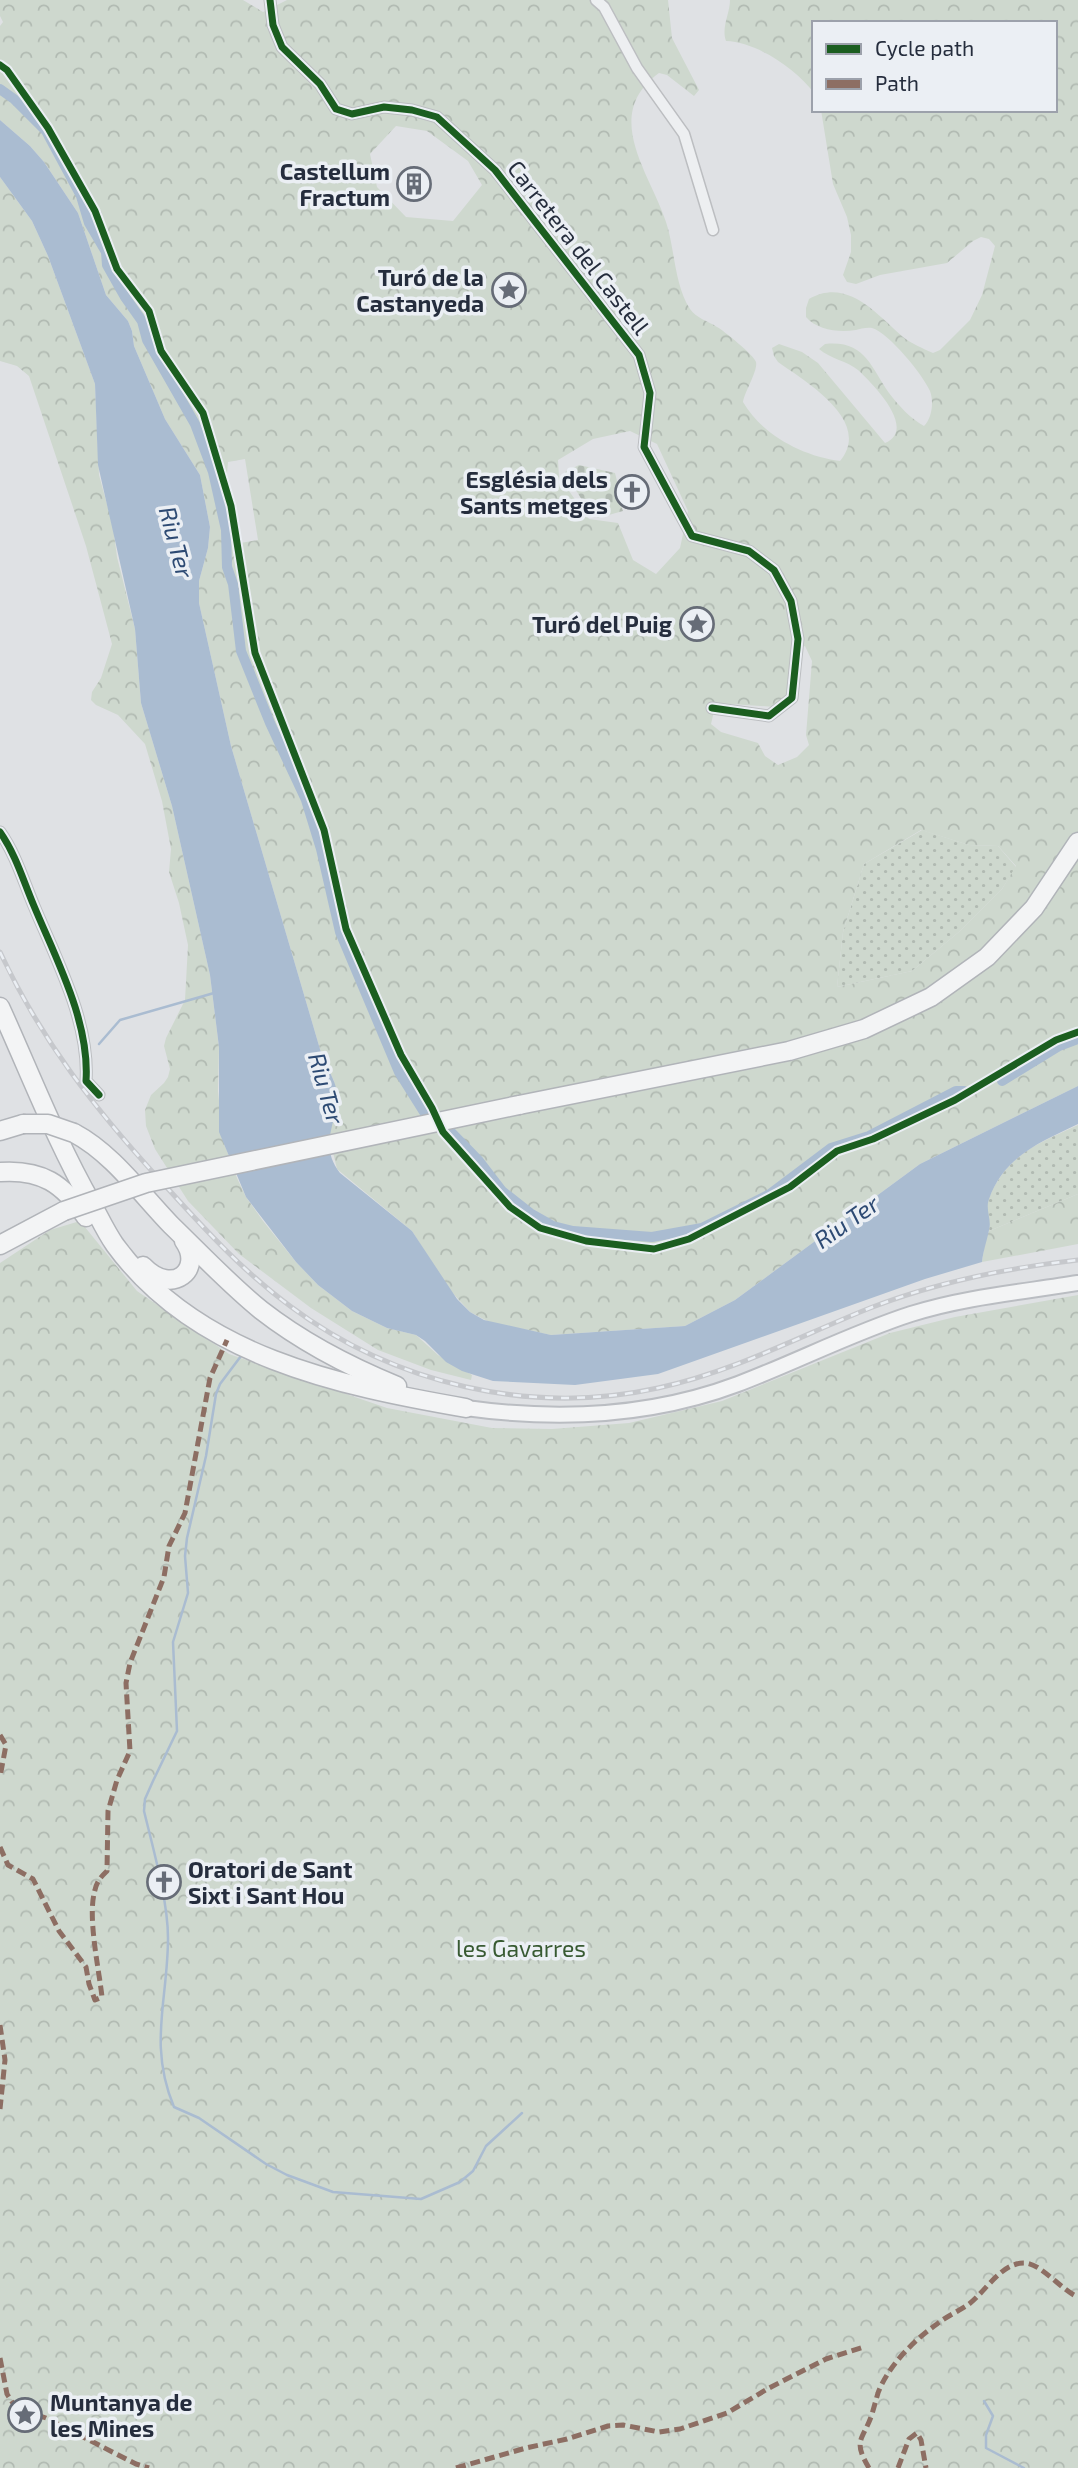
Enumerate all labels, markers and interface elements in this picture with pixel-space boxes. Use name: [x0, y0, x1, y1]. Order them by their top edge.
legend: [812, 21, 1057, 112]
text: Cycle path: [875, 35, 974, 60]
text: Path: [875, 70, 919, 95]
street label: Carretera del Castell: [502, 154, 656, 340]
place label: Castellum Fractum: [280, 157, 390, 211]
building icon: Castellum Fractum: [395, 165, 433, 203]
place label: Turó de la Castanyeda: [356, 263, 484, 317]
place icon: Turó de la Castanyeda: [490, 271, 528, 309]
place label: Església dels Sants metges: [460, 465, 608, 519]
church icon: Església dels Sants metges: [613, 473, 651, 511]
water label: Riu Ter: [154, 503, 201, 581]
place icon: Turó del Puig: [678, 605, 716, 643]
place label: Turó del Puig: [532, 610, 673, 638]
water label: Riu Ter: [303, 1049, 351, 1127]
water label: Riu Ter: [808, 1188, 884, 1254]
place label: Oratori de Sant Sixt i Sant Hou: [188, 1855, 352, 1909]
church icon: Oratori de Sant Sixt i Sant Hou: [145, 1863, 183, 1901]
park label: les Gavarres: [456, 1934, 586, 1962]
place label: Muntanya de les Mines: [50, 2388, 193, 2442]
place icon: Muntanya de les Mines: [6, 2396, 44, 2434]

